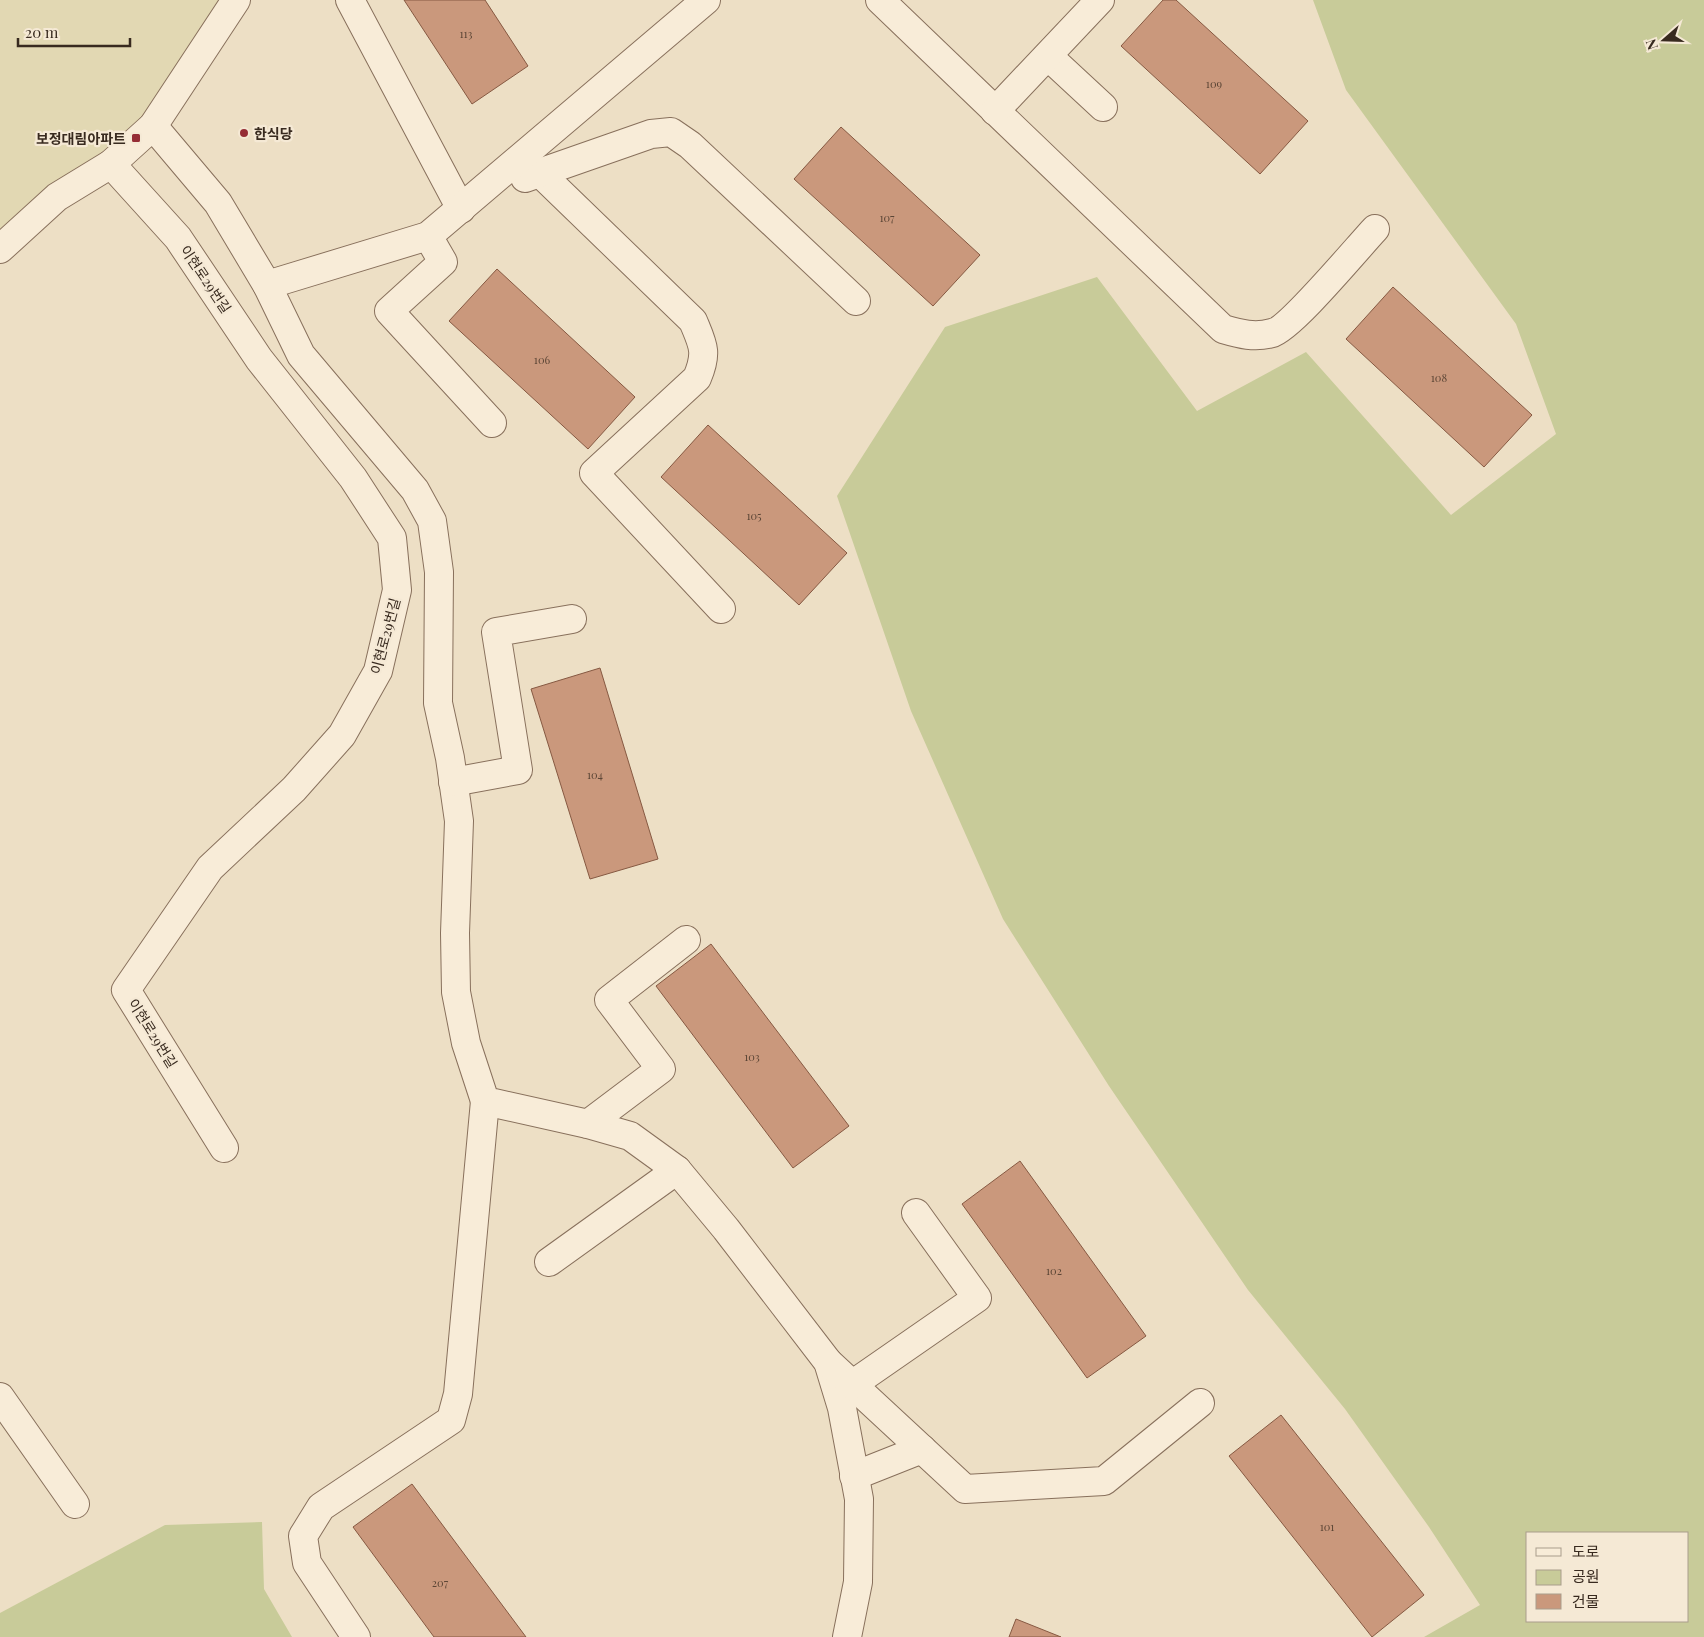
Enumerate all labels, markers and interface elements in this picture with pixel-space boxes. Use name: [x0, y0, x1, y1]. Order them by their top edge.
scale bar: [18, 15, 130, 47]
north arrow: [1639, 15, 1689, 65]
text: 20 m: [25, 22, 59, 42]
house number: 113: [460, 26, 472, 41]
text: N: [1641, 37, 1662, 53]
house number: 109: [1206, 76, 1223, 91]
place label: 한식당: [254, 124, 293, 143]
marker: 한식당: [238, 127, 250, 139]
place label: 보정대림아파트: [36, 129, 126, 148]
marker: 보정대림아파트: [130, 132, 142, 144]
house number: 107: [879, 210, 895, 225]
street label: 이현로29번길: [176, 241, 236, 317]
house number: 106: [534, 352, 550, 367]
house number: 108: [1431, 370, 1447, 385]
house number: 105: [746, 508, 762, 523]
street label: 이현로29번길: [366, 596, 404, 676]
house number: 104: [587, 767, 604, 782]
street label: 이현로29번길: [124, 995, 182, 1071]
house number: 103: [744, 1049, 760, 1064]
house number: 102: [1046, 1263, 1062, 1278]
house number: 101: [1320, 1519, 1334, 1534]
legend: [1526, 1532, 1689, 1622]
text: 도로: [1572, 1541, 1600, 1561]
text: 공원: [1572, 1566, 1600, 1586]
house number: 207: [432, 1575, 449, 1590]
text: 건물: [1572, 1591, 1600, 1611]

